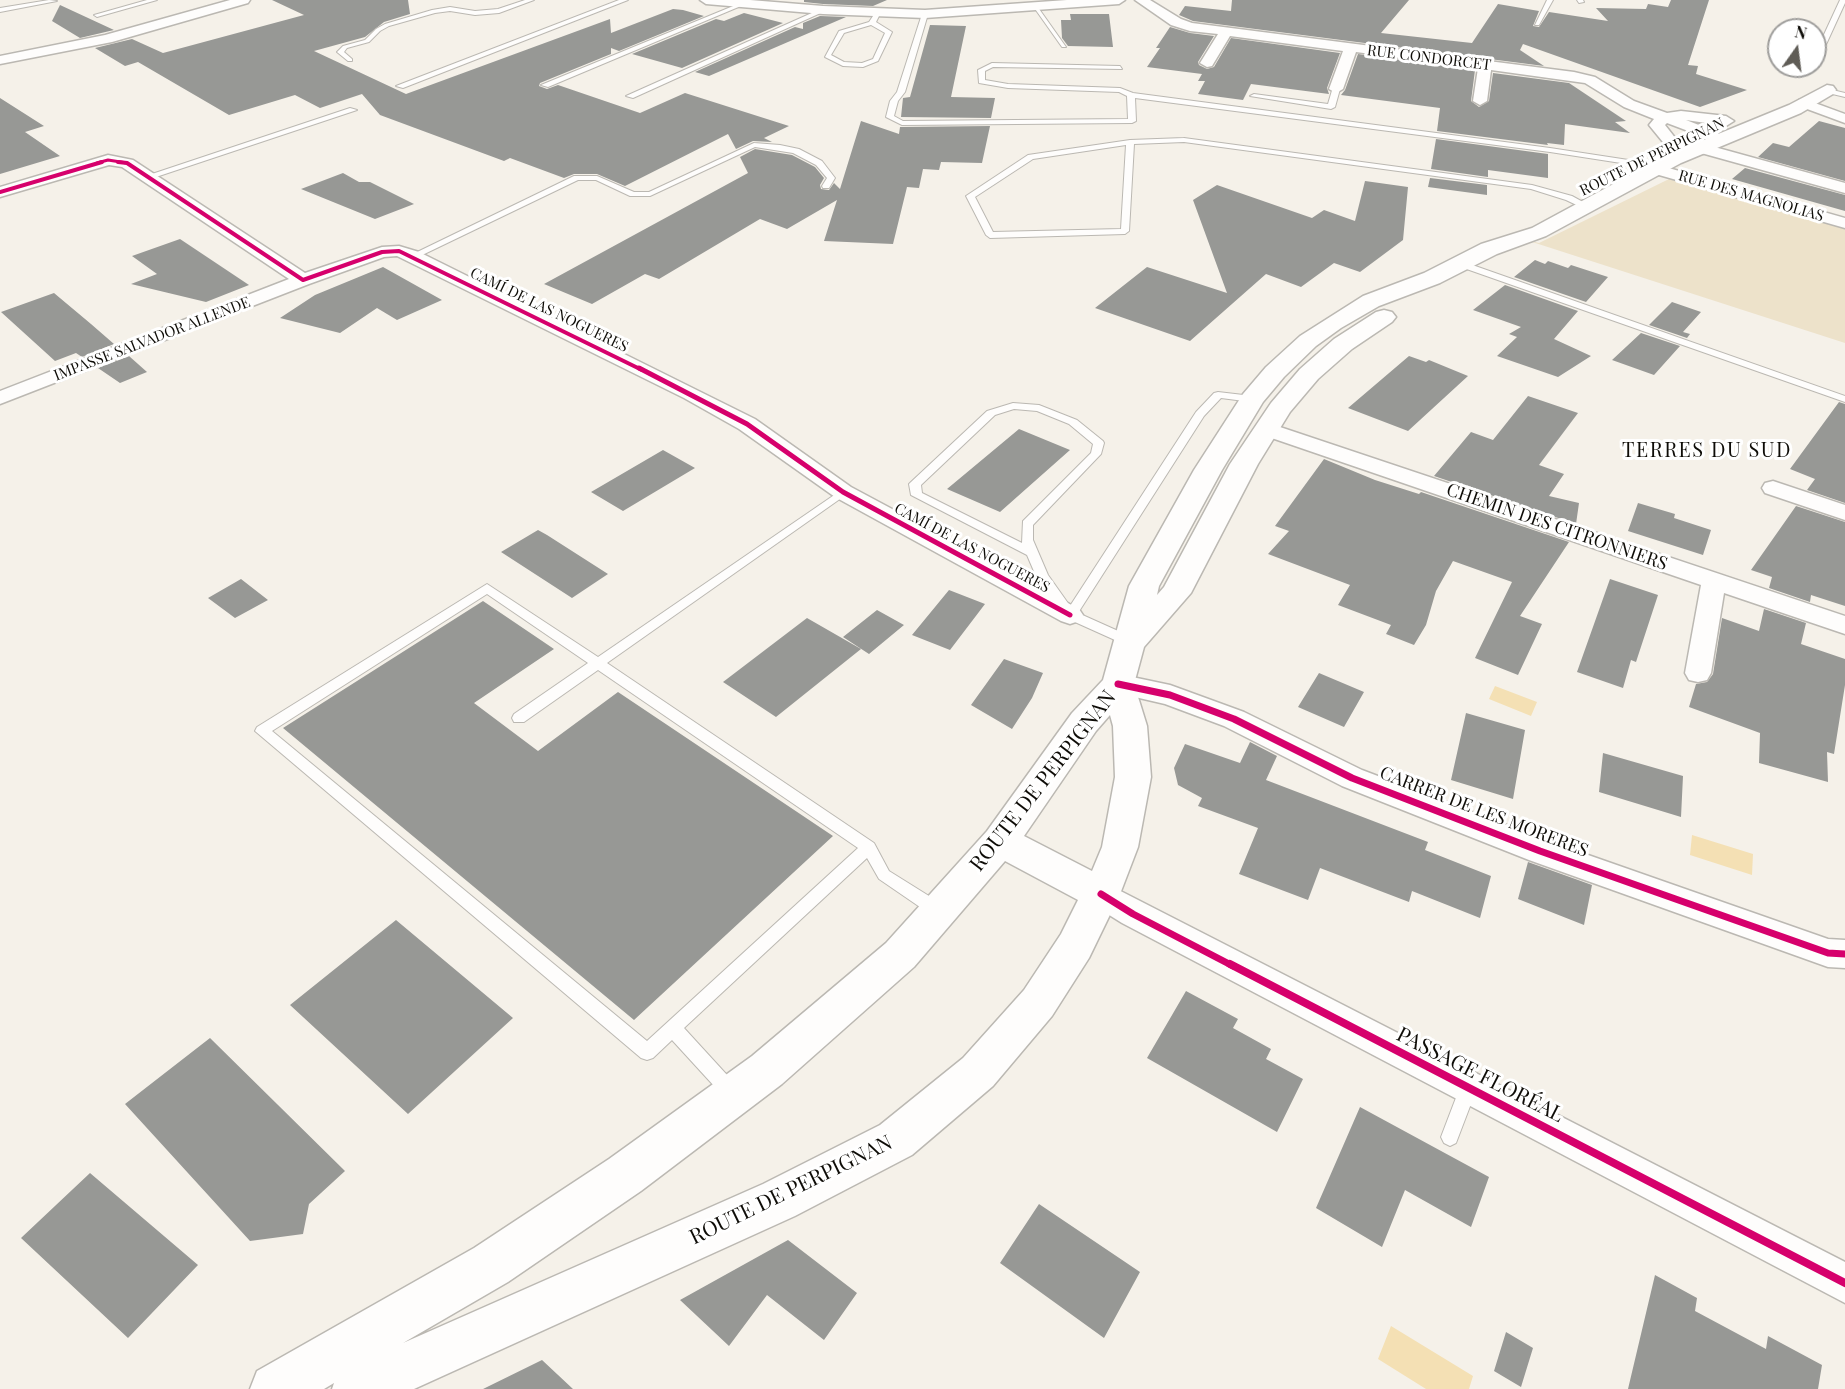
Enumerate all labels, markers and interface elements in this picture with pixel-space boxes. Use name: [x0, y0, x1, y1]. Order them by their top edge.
north arrow: [1767, 18, 1827, 78]
text: N: [1793, 20, 1809, 44]
street label: RUE CONDORCET: [1366, 41, 1492, 75]
street label: ROUTE DE PERPIGNAN: [1577, 114, 1727, 200]
street label: RUE DES MAGNOLIAS: [1676, 167, 1826, 225]
street label: CAMÍ DE LAS NOGUERES: [467, 264, 631, 356]
street label: IMPASSE SALVADOR ALLENDE: [51, 293, 253, 385]
district label: TERRES DU SUD: [1622, 439, 1792, 463]
street label: CHEMIN DES CITRONNIERS: [1444, 479, 1670, 575]
street label: CAMÍ DE LAS NOGUERES: [891, 499, 1053, 597]
street label: ROUTE DE PERPIGNAN: [965, 686, 1121, 876]
street label: CARRER DE LES MORERES: [1377, 762, 1591, 862]
street label: PASSAGE FLORÉAL: [1392, 1022, 1568, 1128]
street label: ROUTE DE PERPIGNAN: [686, 1130, 896, 1250]

